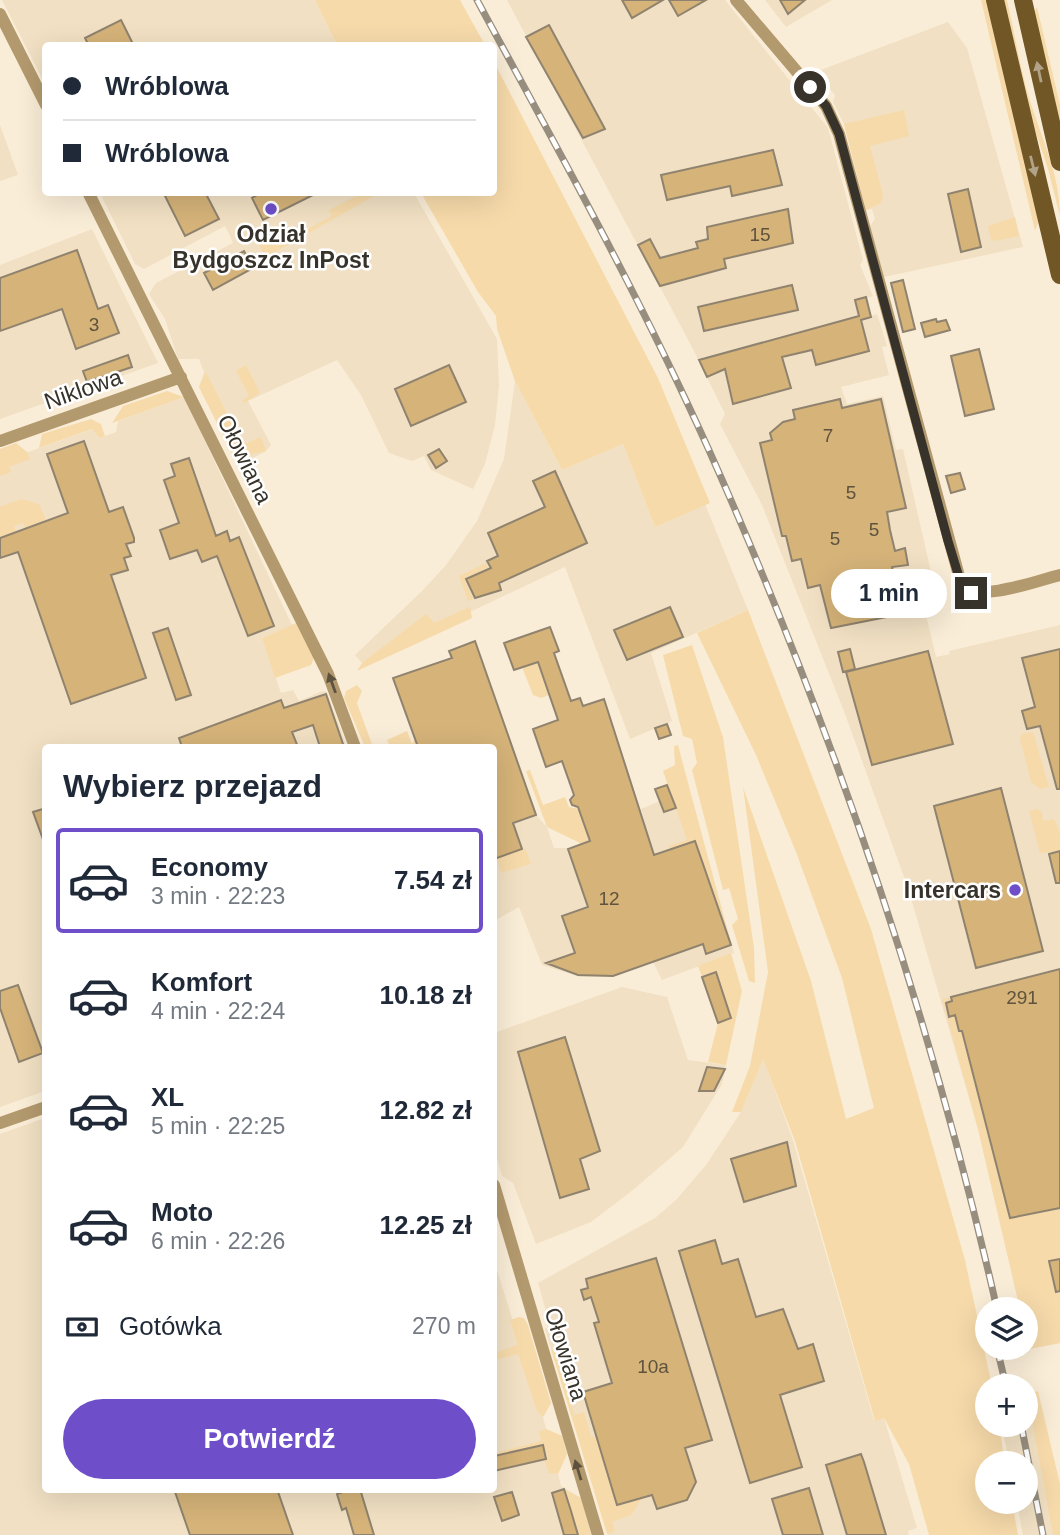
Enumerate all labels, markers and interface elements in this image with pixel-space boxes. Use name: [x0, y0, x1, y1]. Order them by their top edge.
one-way arrow: [1033, 61, 1044, 83]
text: Wróblowa: [105, 71, 229, 101]
route start: [794, 71, 826, 103]
text: Wróblowa: [105, 138, 229, 168]
one-way arrow: [1028, 155, 1039, 177]
marker: Odział Bydgoszcz InPost: [263, 201, 279, 217]
place label: Odział Bydgoszcz InPost: [173, 221, 370, 273]
house number: 15: [749, 224, 771, 245]
house number: 3: [89, 314, 99, 335]
street label: Niklowa: [41, 364, 125, 414]
street label: Ołowiana: [212, 410, 278, 508]
house number: 7: [823, 425, 833, 446]
house number: 5: [846, 482, 856, 503]
house number: 5: [869, 519, 879, 540]
house number: 5: [830, 528, 840, 549]
callout: 1 min: [831, 568, 946, 618]
route end: [955, 577, 987, 609]
text: 1 min: [859, 580, 919, 606]
one-way arrow: [326, 673, 337, 694]
text: Wybierz przejazd: [63, 768, 322, 804]
icon: car: [67, 849, 130, 912]
text: Economy: [151, 852, 268, 882]
text: 7.54 zł: [394, 865, 472, 895]
place label: Intercars: [904, 877, 1001, 903]
marker: Intercars: [1007, 882, 1023, 898]
text: 3 min · 22:23: [151, 883, 285, 909]
house number: 12: [598, 888, 620, 909]
icon: car: [67, 964, 130, 1027]
text: Komfort: [151, 967, 252, 997]
text: 10.18 zł: [379, 980, 472, 1010]
house number: 291: [1006, 987, 1038, 1008]
text: 4 min · 22:24: [151, 998, 285, 1024]
icon: car: [67, 1079, 130, 1142]
text: XL: [151, 1082, 184, 1112]
text: 12.82 zł: [379, 1095, 472, 1125]
text: 5 min · 22:25: [151, 1113, 285, 1139]
icon: car: [67, 1194, 130, 1257]
text: Moto: [151, 1197, 213, 1227]
text: 12.25 zł: [379, 1210, 472, 1240]
text: 6 min · 22:26: [151, 1228, 285, 1254]
map controls: [975, 1297, 1038, 1514]
button: layers: [975, 1297, 1038, 1360]
street label: Ołowiana: [540, 1304, 593, 1404]
icon: cash: [63, 1308, 101, 1346]
text: Gotówka: [119, 1311, 222, 1341]
text: 270 m: [412, 1313, 476, 1339]
house number: 10a: [637, 1356, 669, 1377]
button: +: [975, 1374, 1038, 1437]
button: Potwierdź: [63, 1399, 476, 1479]
button: −: [975, 1451, 1038, 1514]
one-way arrow: [573, 1459, 583, 1480]

